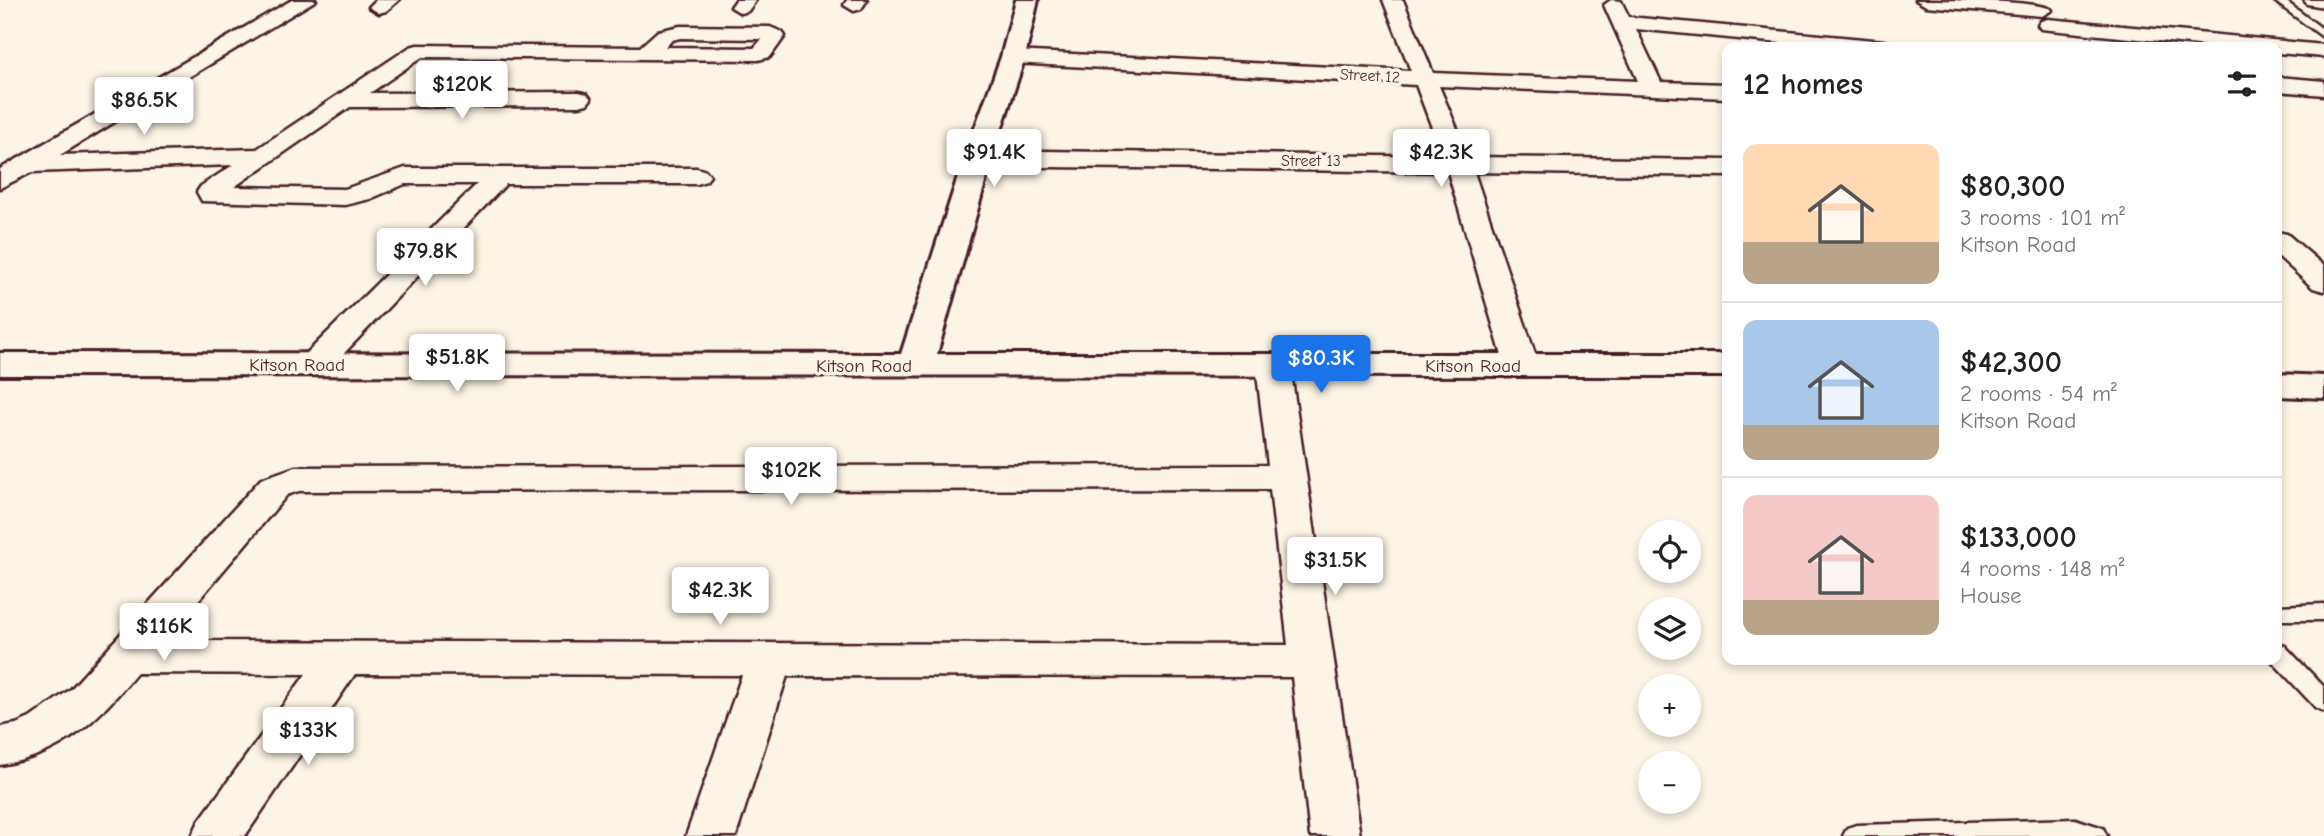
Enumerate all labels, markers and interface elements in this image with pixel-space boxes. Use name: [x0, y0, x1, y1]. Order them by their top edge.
pin: $120K: [413, 61, 511, 121]
street label: Street 12: [1340, 65, 1400, 87]
icon: filters: [2223, 65, 2261, 103]
text: 12 homes: [1743, 67, 1863, 102]
text: $120K: [432, 70, 492, 97]
pin: $86.5K: [87, 78, 201, 137]
text: $86.5K: [111, 86, 177, 113]
pin: $91.4K: [937, 130, 1051, 189]
pin: $42.3K: [1384, 130, 1498, 189]
text: $91.4K: [963, 138, 1025, 165]
text: $42.3K: [1409, 138, 1473, 165]
street label: Street 13: [1281, 152, 1341, 170]
text: $80,300: [1960, 169, 2065, 204]
icon: home: [1799, 172, 1883, 256]
text: 3 rooms · 101 m²: [1960, 204, 2125, 231]
pin: $79.8K: [368, 229, 482, 288]
text: Kitson Road: [1960, 231, 2076, 258]
text: $79.8K: [393, 237, 457, 264]
pin: $51.8K: [400, 334, 514, 394]
pin: $80.3K: [1264, 336, 1378, 395]
text: $51.8K: [425, 343, 489, 370]
text: $80.3K: [1287, 344, 1355, 371]
text: $42,300: [1960, 345, 2062, 380]
icon: home: [1799, 348, 1883, 432]
street label: Kitson Road: [249, 354, 345, 376]
street label: Kitson Road: [816, 355, 912, 377]
street label: Kitson Road: [1425, 355, 1521, 377]
text: 2 rooms · 54 m²: [1960, 380, 2117, 407]
text: Kitson Road: [1960, 407, 2076, 434]
pin: $102K: [742, 448, 840, 507]
text: $102K: [761, 456, 821, 483]
map controls: [1638, 520, 1701, 814]
button: locate: [1638, 520, 1701, 583]
text: $133,000: [1960, 520, 2077, 555]
icon: home: [1799, 523, 1883, 607]
pin: $31.5K: [1278, 538, 1392, 597]
text: $31.5K: [1303, 546, 1367, 573]
text: 4 rooms · 148 m²: [1960, 555, 2124, 582]
pin: $42.3K: [663, 568, 777, 627]
text: $42.3K: [688, 576, 752, 603]
text: House: [1960, 582, 2022, 609]
button: layers: [1638, 597, 1701, 660]
pin: $116K: [115, 604, 213, 663]
text: $116K: [136, 612, 192, 639]
button: +: [1638, 674, 1701, 737]
pin: $133K: [259, 708, 357, 767]
text: $133K: [279, 716, 337, 743]
button: −: [1638, 751, 1701, 814]

